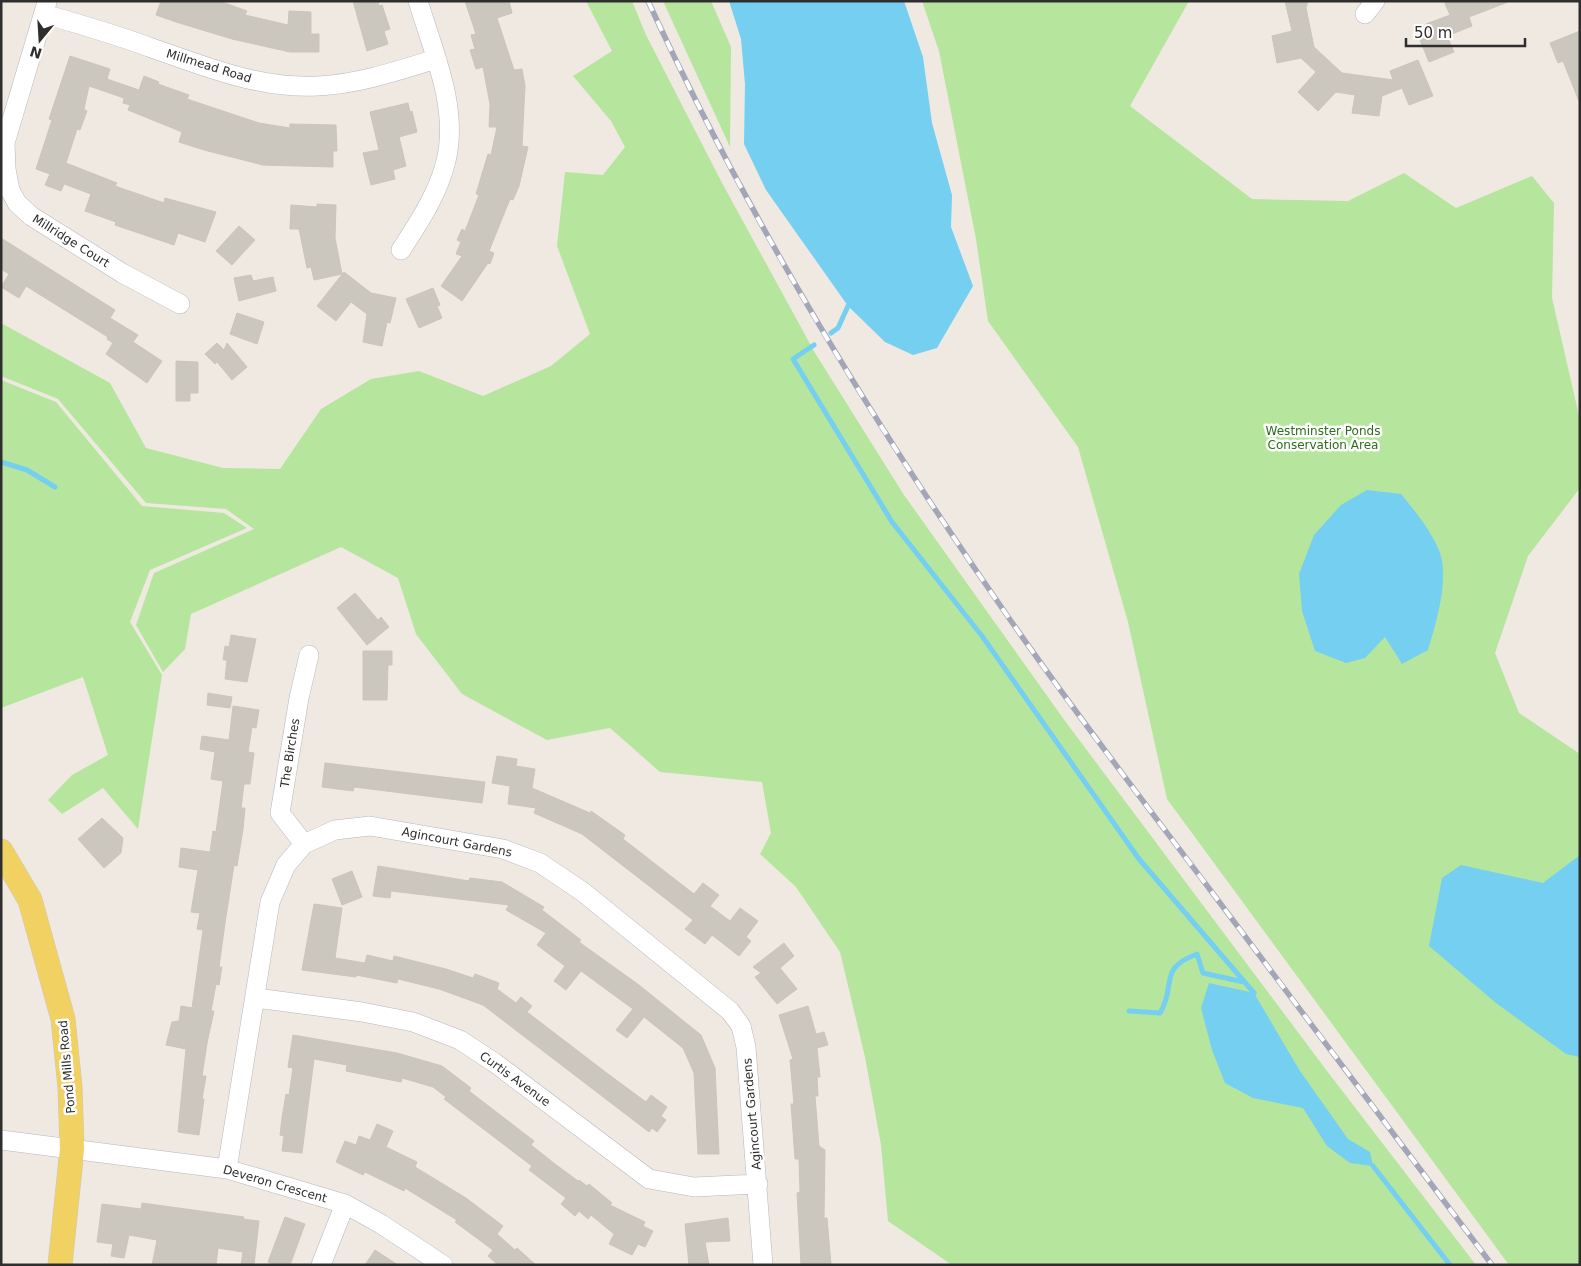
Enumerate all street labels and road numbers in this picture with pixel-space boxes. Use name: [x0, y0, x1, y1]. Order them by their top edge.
street label: Millmead Road: [165, 46, 253, 86]
street label: Millridge Court: [30, 212, 112, 270]
street label: The Birches: [277, 717, 302, 790]
street label: Agincourt Gardens: [401, 824, 513, 860]
street label: Pond Mills Road: [56, 1020, 78, 1114]
street label: Curtis Avenue: [477, 1049, 553, 1109]
street label: Agincourt Gardens: [740, 1058, 764, 1170]
street label: Deveron Crescent: [221, 1162, 329, 1206]

